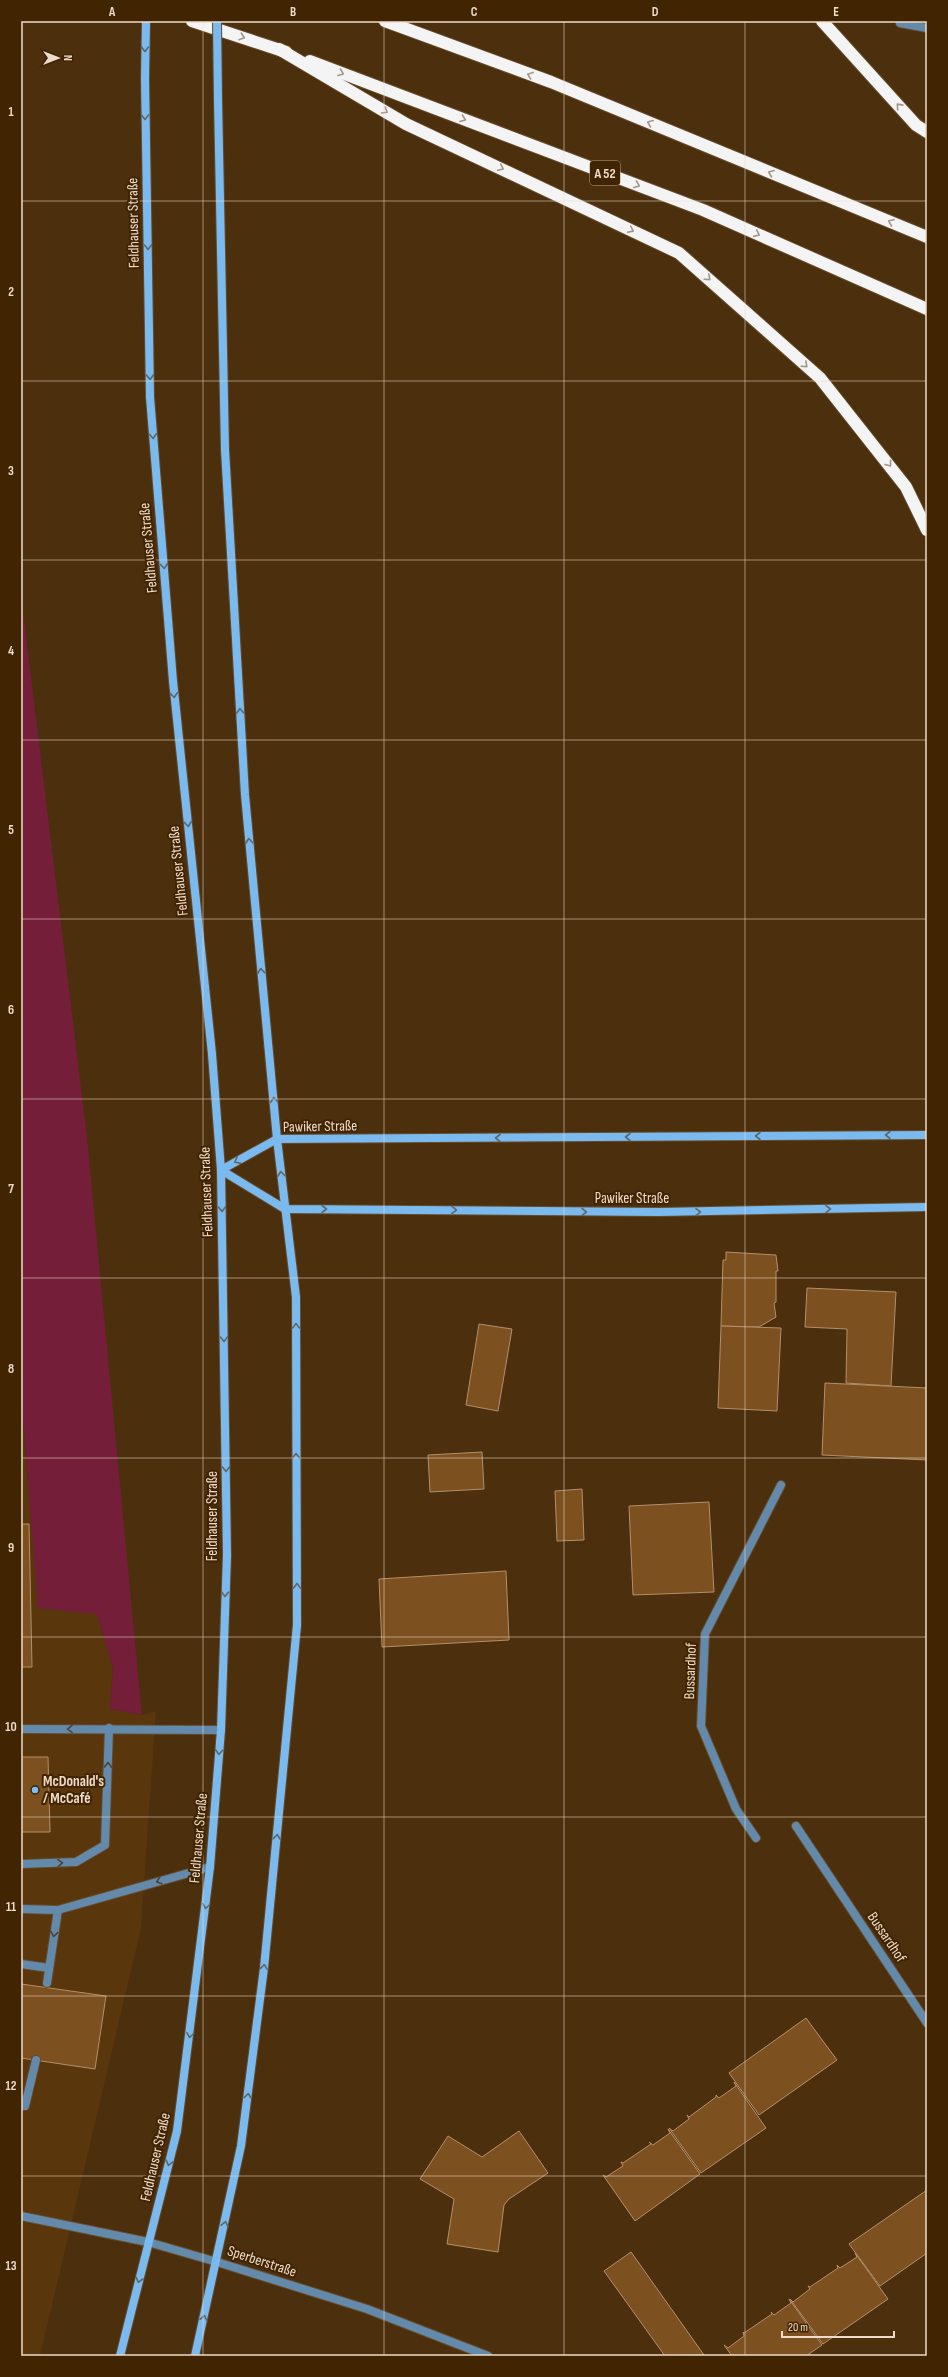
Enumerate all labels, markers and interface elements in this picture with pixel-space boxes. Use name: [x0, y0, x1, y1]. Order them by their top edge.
text: A: [108, 4, 116, 20]
text: B: [290, 4, 296, 20]
text: C: [471, 4, 478, 20]
text: D: [652, 4, 659, 20]
text: E: [833, 4, 839, 20]
one-way arrow: [239, 32, 246, 41]
north arrow: [38, 38, 78, 78]
one-way arrow: [141, 46, 150, 52]
text: N: [61, 55, 74, 61]
one-way arrow: [338, 68, 345, 76]
one-way arrow: [526, 71, 533, 79]
one-way arrow: [897, 103, 904, 110]
text: 1: [8, 104, 14, 120]
one-way arrow: [380, 107, 388, 114]
one-way arrow: [141, 114, 150, 120]
one-way arrow: [459, 114, 466, 122]
one-way arrow: [647, 120, 654, 128]
road number: A 52: [590, 161, 620, 185]
one-way arrow: [497, 163, 505, 171]
one-way arrow: [767, 169, 774, 177]
street label: Feldhauser Straße: [123, 178, 144, 268]
one-way arrow: [633, 180, 640, 188]
one-way arrow: [887, 219, 895, 227]
one-way arrow: [627, 225, 635, 233]
one-way arrow: [753, 229, 760, 237]
one-way arrow: [144, 244, 152, 250]
one-way arrow: [703, 274, 711, 281]
text: 2: [8, 284, 14, 300]
one-way arrow: [801, 360, 808, 367]
one-way arrow: [146, 374, 154, 380]
one-way arrow: [149, 433, 158, 439]
one-way arrow: [884, 460, 891, 467]
text: 3: [8, 463, 14, 479]
street label: Feldhauser Straße: [135, 502, 162, 594]
one-way arrow: [159, 563, 168, 569]
text: 4: [8, 643, 14, 659]
one-way arrow: [170, 692, 179, 698]
one-way arrow: [236, 708, 244, 714]
one-way arrow: [183, 821, 192, 827]
text: 5: [8, 822, 14, 838]
street label: Feldhauser Straße: [164, 825, 193, 917]
one-way arrow: [245, 838, 254, 844]
one-way arrow: [257, 967, 266, 974]
text: 6: [8, 1002, 14, 1018]
one-way arrow: [269, 1097, 278, 1103]
street label: Pawiker Straße: [283, 1116, 357, 1137]
one-way arrow: [885, 1131, 891, 1139]
one-way arrow: [755, 1132, 761, 1140]
one-way arrow: [625, 1133, 631, 1141]
one-way arrow: [495, 1134, 501, 1142]
street label: Feldhauser Straße: [195, 1147, 218, 1237]
one-way arrow: [234, 1157, 241, 1164]
one-way arrow: [277, 1171, 286, 1177]
text: 7: [8, 1181, 14, 1197]
street label: Pawiker Straße: [595, 1189, 669, 1208]
one-way arrow: [321, 1205, 327, 1213]
one-way arrow: [825, 1205, 831, 1213]
one-way arrow: [217, 1206, 226, 1212]
one-way arrow: [451, 1206, 457, 1214]
one-way arrow: [695, 1207, 701, 1216]
one-way arrow: [581, 1208, 587, 1216]
one-way arrow: [292, 1323, 300, 1329]
one-way arrow: [219, 1336, 228, 1342]
text: 8: [8, 1361, 14, 1377]
one-way arrow: [292, 1453, 300, 1459]
one-way arrow: [222, 1466, 230, 1472]
street label: Feldhauser Straße: [203, 1471, 222, 1561]
text: 9: [8, 1540, 14, 1556]
one-way arrow: [293, 1583, 301, 1589]
one-way arrow: [221, 1591, 230, 1597]
street label: Bussardhof: [680, 1642, 701, 1700]
text: 10: [5, 1719, 17, 1735]
one-way arrow: [67, 1725, 73, 1733]
one-way arrow: [215, 1749, 224, 1755]
one-way arrow: [104, 1762, 112, 1768]
place label: McDonald's / McCafé: [43, 1772, 104, 1808]
marker: McDonald's / McCafé: [30, 1785, 40, 1795]
street label: Feldhauser Straße: [185, 1792, 212, 1884]
one-way arrow: [272, 1834, 281, 1841]
one-way arrow: [57, 1858, 63, 1867]
one-way arrow: [156, 1876, 163, 1885]
text: 11: [6, 1899, 16, 1915]
one-way arrow: [202, 1902, 211, 1909]
street label: Bussardhof: [863, 1909, 911, 1967]
one-way arrow: [50, 1931, 59, 1937]
one-way arrow: [259, 1964, 268, 1970]
one-way arrow: [186, 2032, 195, 2038]
text: 12: [6, 2078, 17, 2094]
one-way arrow: [243, 2093, 252, 2099]
street label: Feldhauser Straße: [136, 2111, 175, 2203]
one-way arrow: [165, 2159, 174, 2166]
one-way arrow: [220, 2221, 228, 2227]
street label: Sperberstraße: [225, 2241, 299, 2282]
text: 13: [6, 2258, 17, 2274]
one-way arrow: [135, 2277, 143, 2283]
scale bar: [782, 2313, 894, 2339]
one-way arrow: [199, 2315, 208, 2322]
text: 20 m: [788, 2320, 808, 2335]

